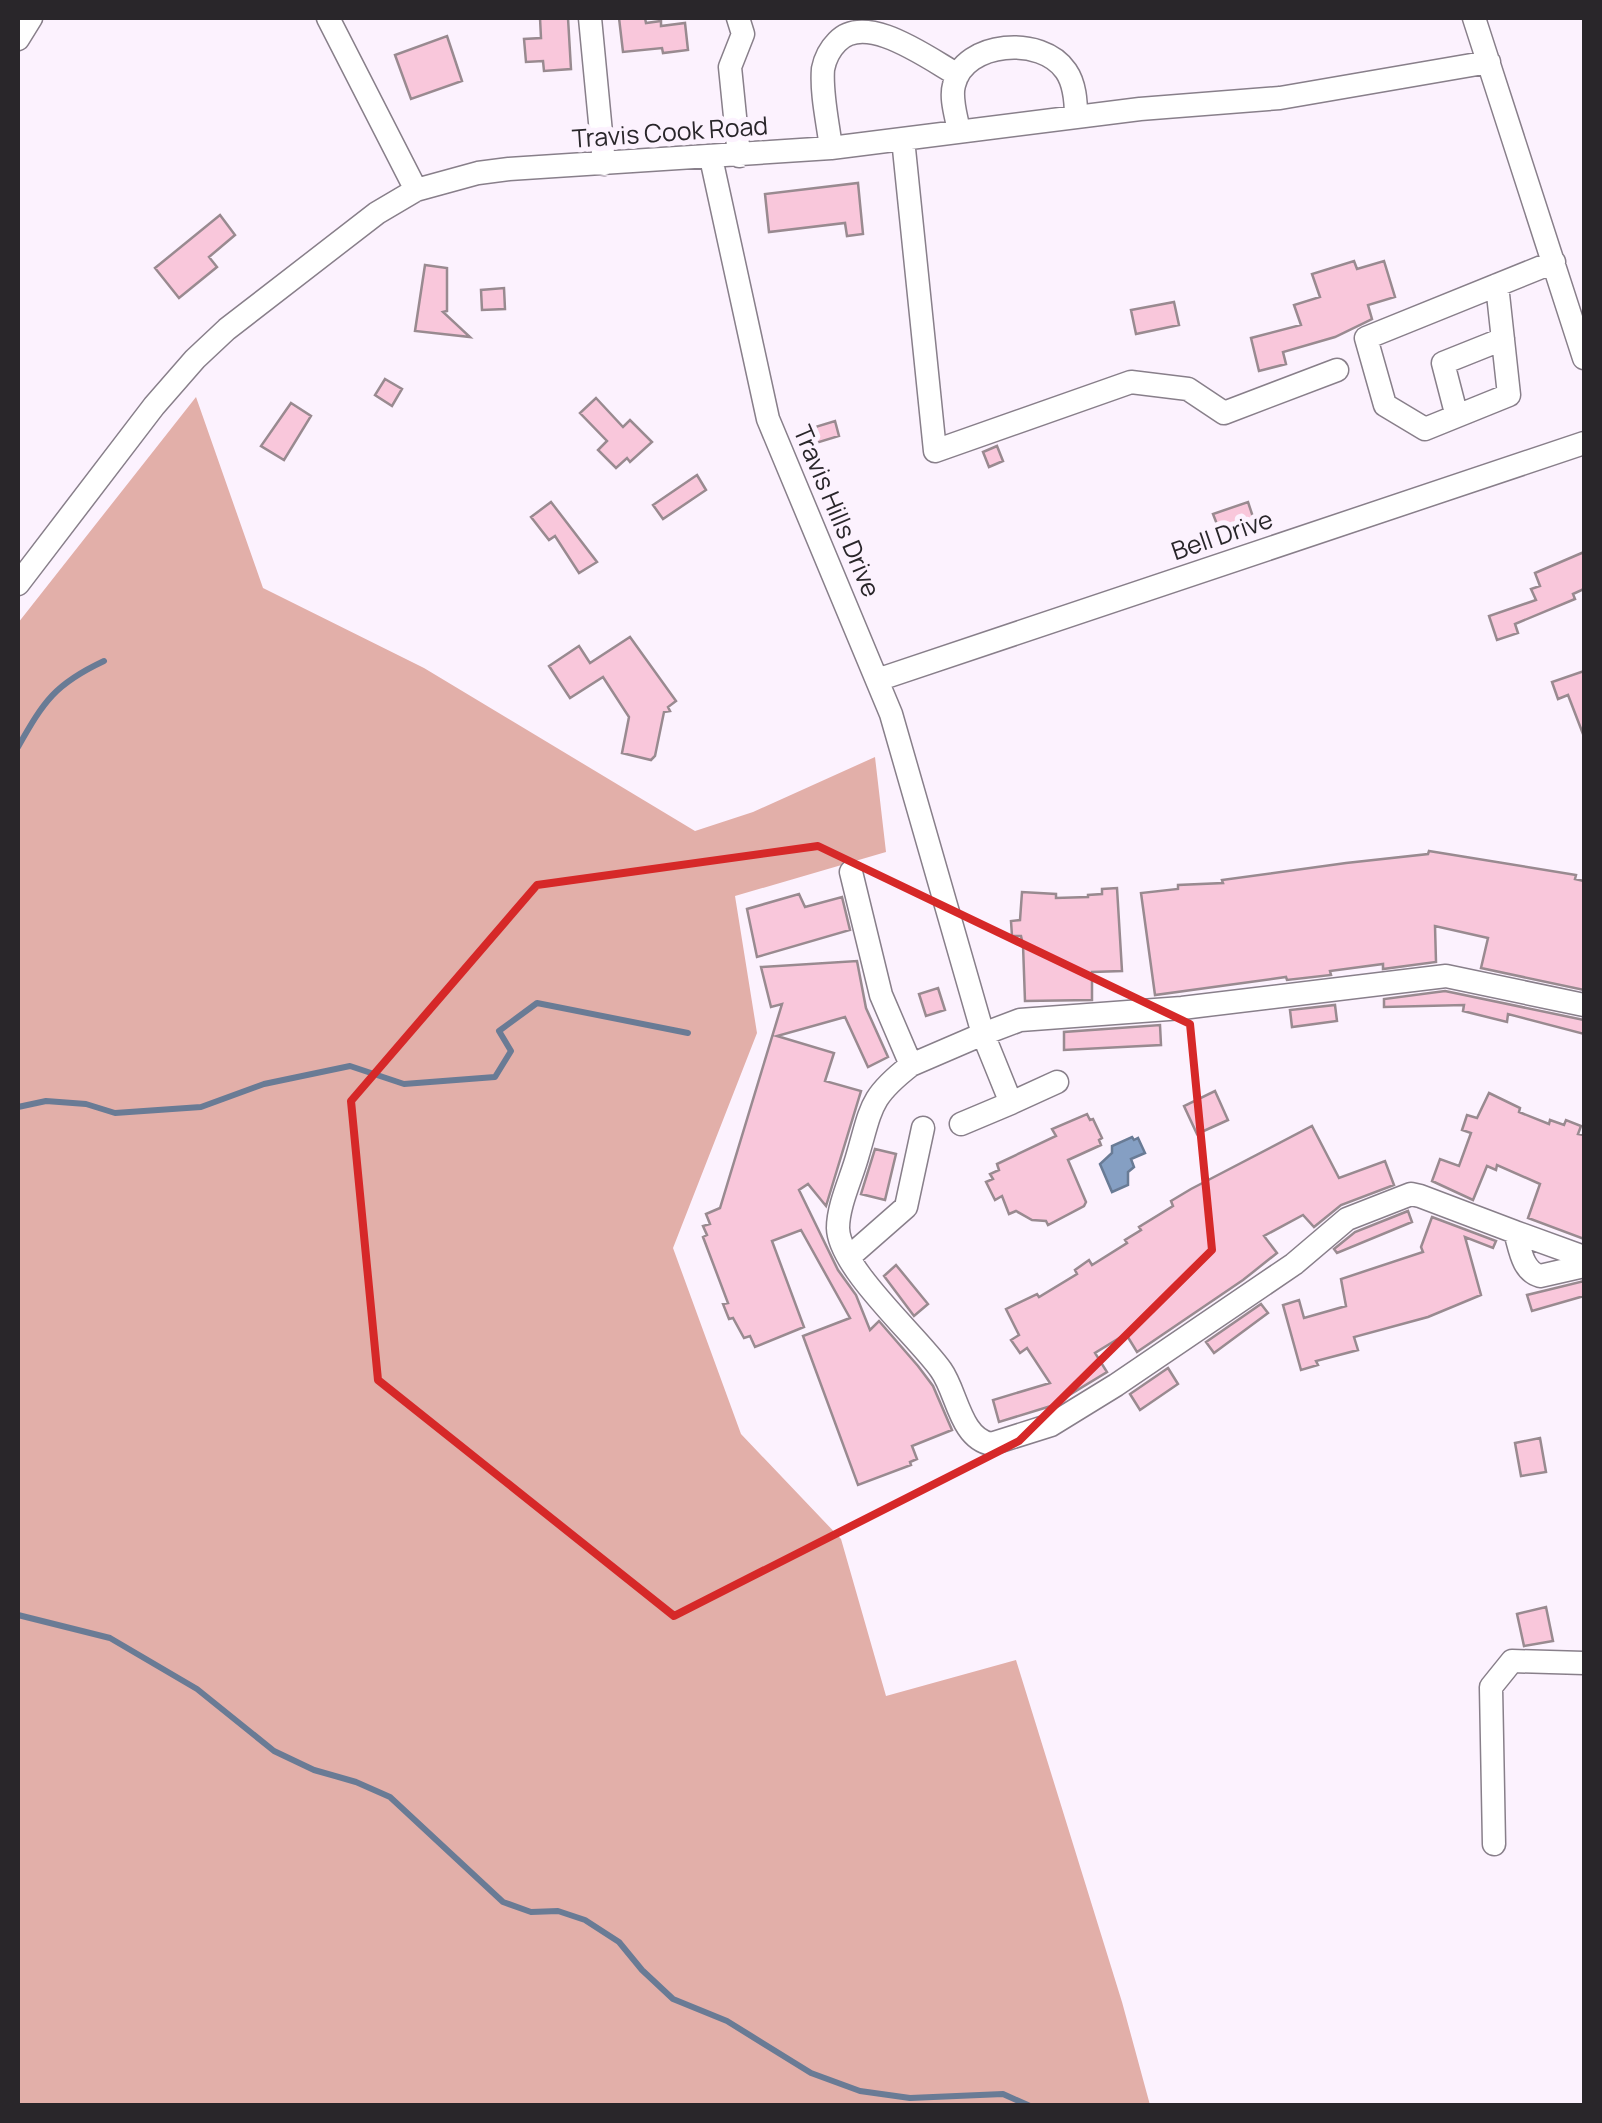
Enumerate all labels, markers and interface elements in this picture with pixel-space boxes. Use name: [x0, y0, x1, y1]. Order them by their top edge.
street label: Travis Cook Road: [571, 107, 769, 156]
street label: Travis Hills Drive: [786, 420, 889, 602]
street label: Bell Drive: [1166, 501, 1277, 568]

